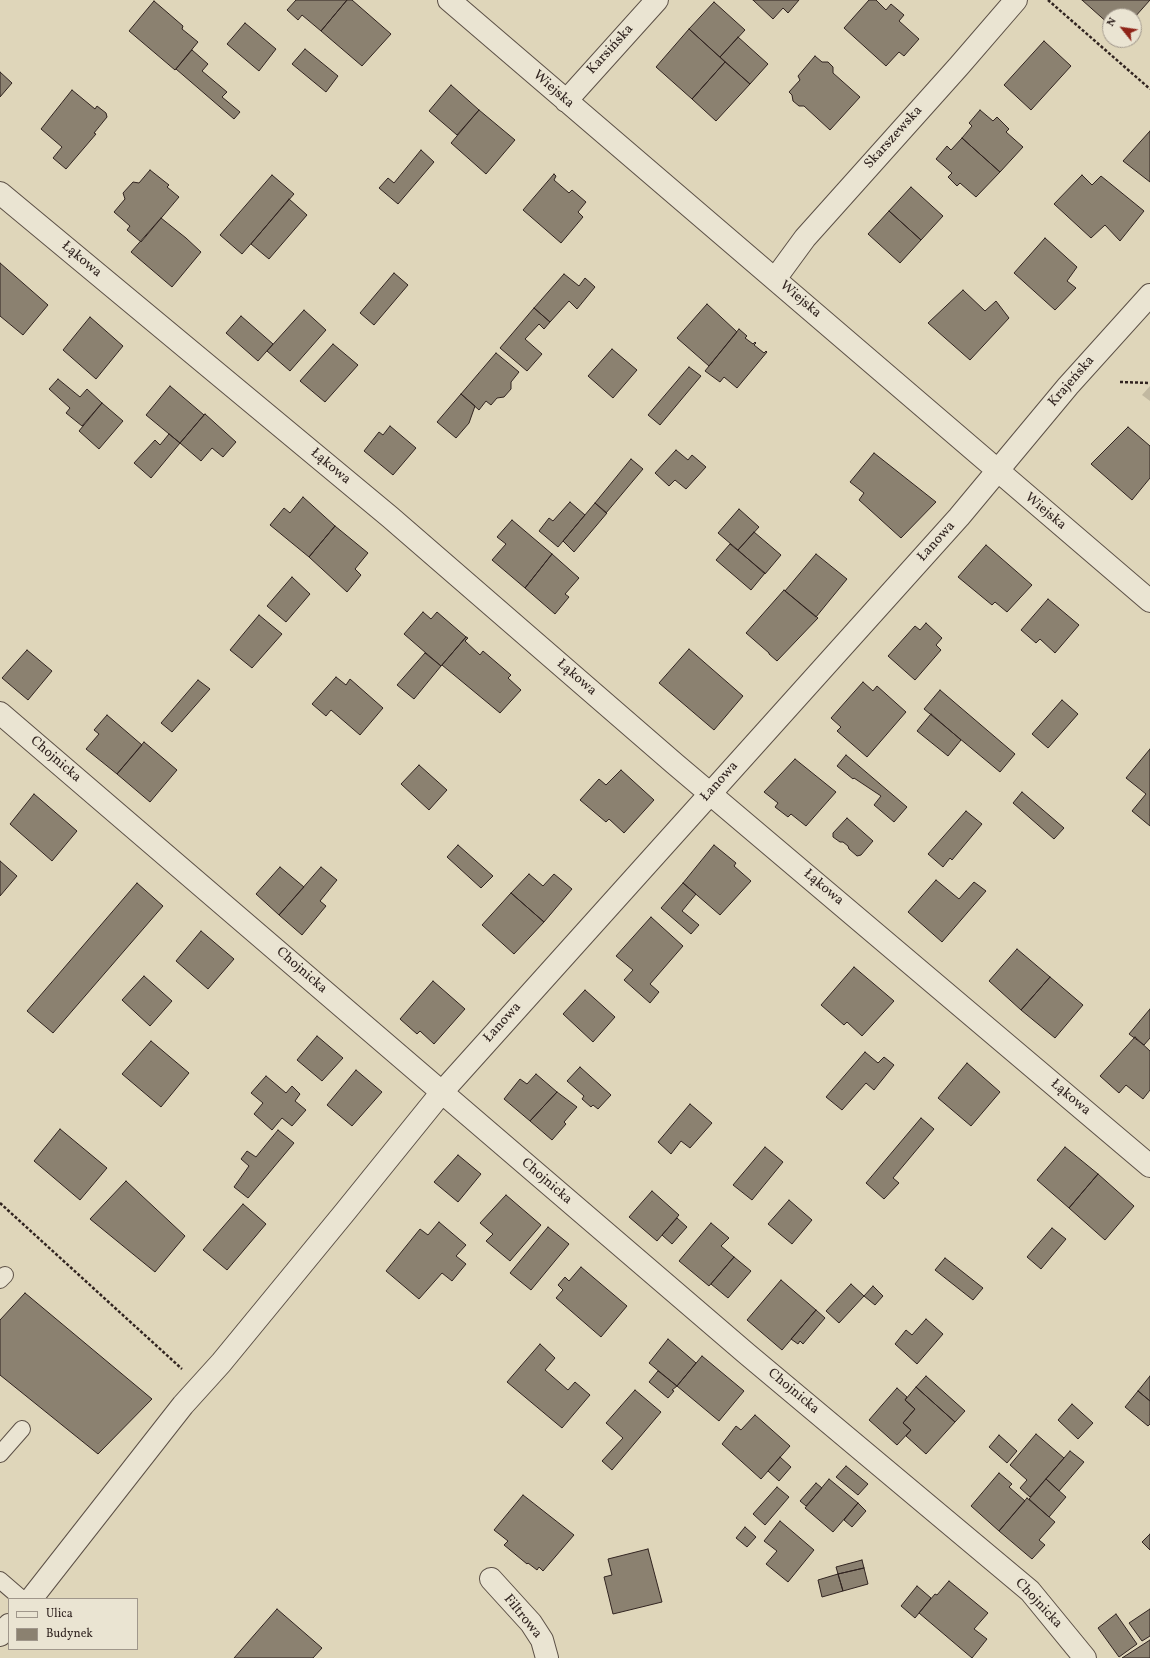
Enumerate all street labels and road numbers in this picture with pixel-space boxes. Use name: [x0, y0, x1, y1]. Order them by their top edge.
street label: Karsińska: [584, 22, 638, 78]
street label: Wiejska: [529, 68, 577, 112]
street label: Skarszewska: [861, 103, 927, 173]
street label: Łąkowa: [57, 238, 105, 282]
street label: Wiejska: [776, 278, 824, 322]
street label: Krajeńska: [1045, 353, 1099, 411]
street label: Łąkowa: [306, 445, 354, 489]
street label: Wiejska: [1021, 490, 1069, 534]
street label: Łanowa: [915, 518, 959, 566]
street label: Łąkowa: [553, 656, 599, 700]
street label: Chojnicka: [26, 733, 84, 787]
street label: Łanowa: [698, 758, 742, 806]
street label: Łąkowa: [799, 866, 847, 910]
street label: Chojnicka: [272, 944, 330, 998]
street label: Łanowa: [481, 999, 525, 1047]
street label: Łąkowa: [1046, 1076, 1094, 1120]
street label: Chojnicka: [517, 1155, 575, 1209]
street label: Chojnicka: [764, 1366, 822, 1418]
street label: Chojnicka: [1011, 1576, 1065, 1632]
street label: Filtrowa: [499, 1592, 545, 1642]

